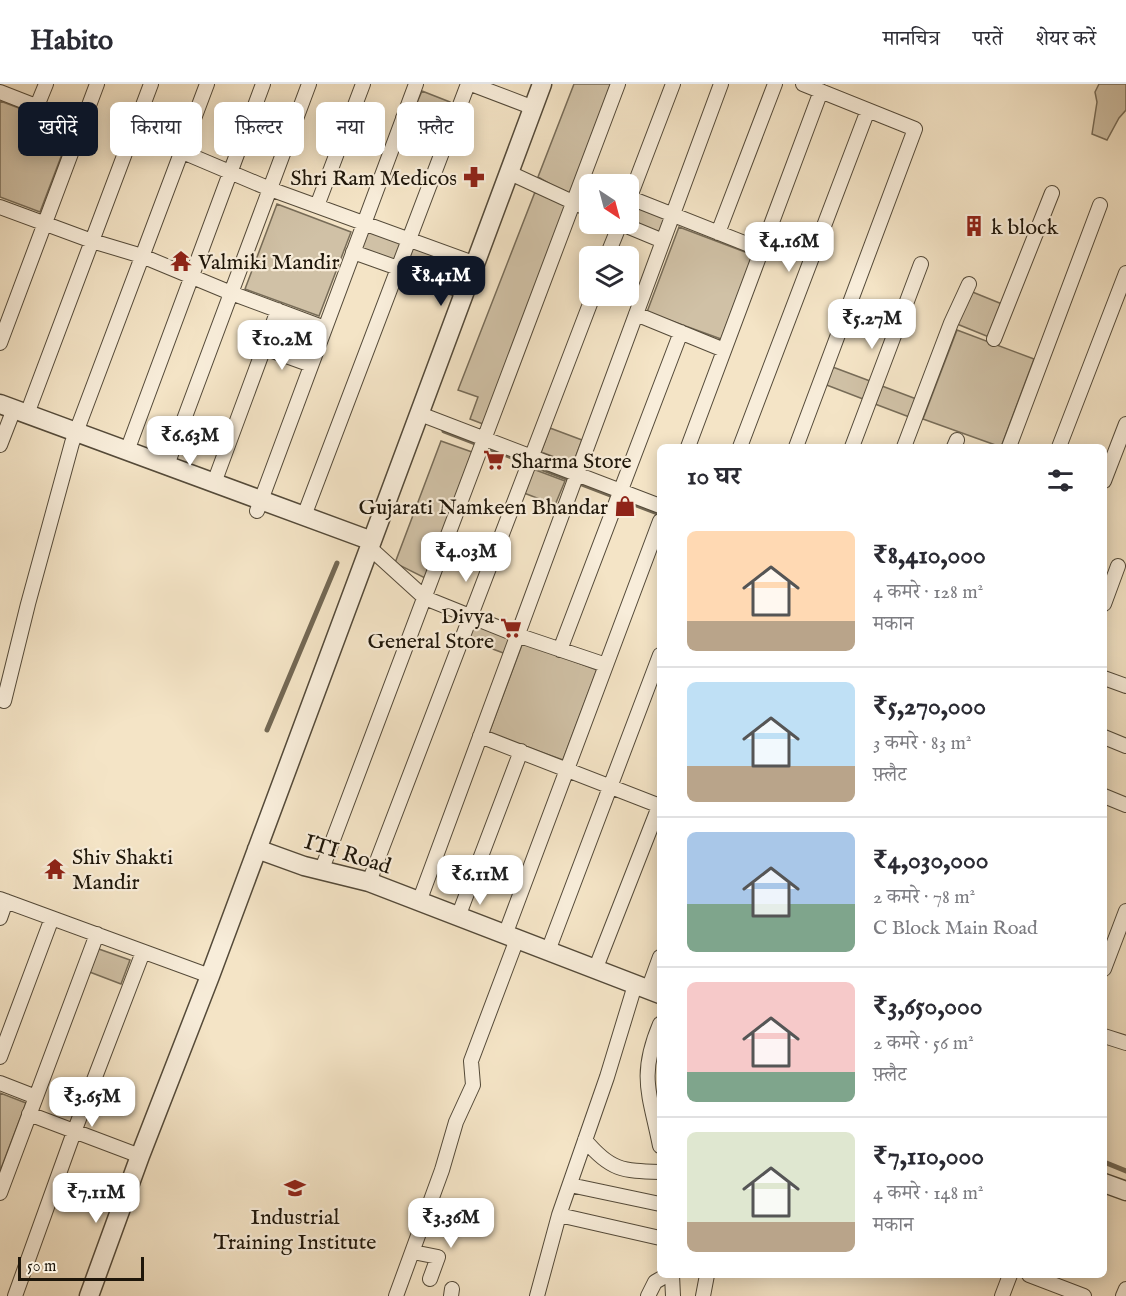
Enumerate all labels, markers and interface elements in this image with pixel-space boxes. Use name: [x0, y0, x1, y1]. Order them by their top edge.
text: Habito: [30, 24, 113, 59]
text: मानचित्र: [883, 26, 940, 53]
text: परतें: [973, 26, 1003, 53]
text: शेयर करें: [1036, 26, 1096, 53]
chip: खरीदें: [18, 102, 98, 156]
chip: किराया: [110, 102, 202, 156]
chip: फ़िल्टर: [214, 102, 304, 156]
chip: नया: [316, 102, 385, 156]
chip: फ़्लैट: [397, 102, 474, 156]
place label: Shri Ram Medicos: [290, 165, 457, 193]
pharmacy icon: Shri Ram Medicos: [462, 165, 486, 189]
north arrow: [579, 174, 639, 234]
map controls: [579, 174, 639, 306]
building icon: k block: [962, 214, 986, 238]
place label: k block: [991, 214, 1058, 242]
pin: ₹4.16M: [740, 222, 838, 273]
text: ₹4.16M: [759, 229, 819, 254]
button: layers: [579, 246, 639, 306]
temple icon: Valmiki Mandir: [169, 249, 193, 273]
place label: Valmiki Mandir: [197, 249, 339, 277]
pin: ₹8.41M: [392, 256, 490, 307]
text: ₹8.41M: [411, 263, 471, 288]
pin: ₹5.27M: [823, 299, 921, 350]
text: ₹5.27M: [842, 306, 902, 331]
pin: ₹10.2M: [233, 320, 331, 371]
text: ₹10.2M: [252, 327, 312, 352]
pin: ₹6.63M: [141, 416, 239, 467]
text: ₹6.63M: [161, 423, 219, 448]
supermarket icon: Sharma Store: [482, 448, 506, 472]
place label: Sharma Store: [511, 448, 632, 476]
text: 10 घर: [687, 460, 741, 493]
icon: filters: [1044, 464, 1077, 497]
place label: Gujarati Namkeen Bhandar: [358, 494, 608, 522]
shop icon: Gujarati Namkeen Bhandar: [613, 494, 637, 518]
pin: ₹4.03M: [417, 532, 515, 583]
text: ₹4.03M: [435, 539, 497, 564]
text: ₹8,410,000: [873, 539, 986, 572]
icon: home: [735, 555, 807, 627]
text: 4 कमरे · 128 m²: [873, 580, 983, 605]
place label: Divya General Store: [367, 603, 494, 656]
text: मकान: [873, 612, 914, 637]
supermarket icon: Divya General Store: [499, 616, 523, 640]
text: ₹5,270,000: [873, 690, 986, 723]
icon: home: [735, 706, 807, 778]
text: 3 कमरे · 83 m²: [873, 731, 972, 756]
text: फ़्लैट: [873, 763, 906, 788]
street label: ITI Road: [301, 828, 395, 881]
place label: Shiv Shakti Mandir: [72, 844, 173, 897]
text: ₹4,030,000: [873, 844, 989, 877]
pin: ₹6.11M: [431, 855, 529, 906]
icon: home: [735, 856, 807, 928]
temple icon: Shiv Shakti Mandir: [43, 857, 67, 881]
text: ₹6.11M: [451, 862, 509, 887]
text: 2 कमरे · 78 m²: [873, 885, 975, 910]
text: C Block Main Road: [873, 916, 1038, 941]
text: ₹3,650,000: [873, 990, 983, 1023]
icon: home: [735, 1006, 807, 1078]
text: 2 कमरे · 56 m²: [873, 1031, 974, 1056]
text: फ़्लैट: [873, 1063, 906, 1088]
pin: ₹3.65M: [43, 1077, 141, 1128]
text: ₹3.65M: [63, 1084, 121, 1109]
text: ₹7,110,000: [873, 1140, 984, 1173]
icon: home: [735, 1156, 807, 1228]
pin: ₹7.11M: [47, 1173, 145, 1224]
school or university icon: Industrial Training Institute: [283, 1176, 307, 1200]
text: ₹7.11M: [67, 1180, 125, 1205]
text: 4 कमरे · 148 m²: [873, 1181, 984, 1206]
pin: ₹3.36M: [402, 1198, 500, 1249]
place label: Industrial Training Institute: [214, 1204, 376, 1257]
text: ₹3.36M: [422, 1205, 480, 1230]
text: मकान: [873, 1213, 914, 1238]
scale bar: [18, 1254, 144, 1282]
text: 50 m: [27, 1257, 56, 1277]

